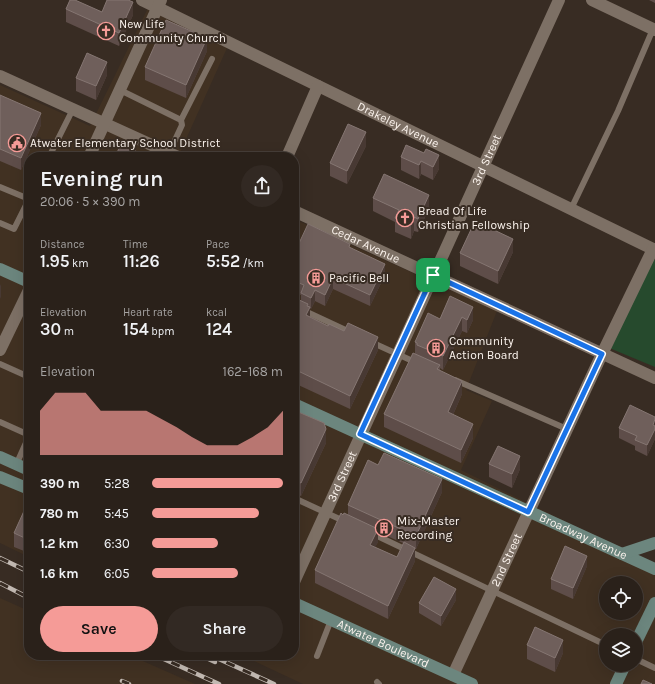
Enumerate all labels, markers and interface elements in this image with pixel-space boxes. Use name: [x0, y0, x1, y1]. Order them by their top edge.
place label: New Life Community Church: [119, 17, 226, 45]
church icon: New Life Community Church: [96, 21, 116, 41]
street label: Drakeley Avenue: [355, 99, 441, 151]
street label: 3rd Street: [469, 132, 504, 187]
public building icon: Atwater Elementary School District: [7, 133, 27, 153]
place label: Atwater Elementary School District: [30, 136, 221, 150]
button: share: [241, 165, 283, 207]
text: Evening run: [40, 166, 164, 192]
text: 20:06 · 5 × 390 m: [40, 194, 140, 209]
place label: Bread Of Life Christian Fellowship: [418, 204, 530, 232]
church icon: Bread Of Life Christian Fellowship: [395, 208, 415, 228]
street label: Cedar Avenue: [329, 222, 402, 266]
text: Distance: [40, 238, 84, 251]
text: Time: [123, 238, 148, 251]
text: Pace: [206, 238, 229, 251]
text: 1.95: [40, 251, 69, 271]
text: 11:26: [123, 251, 160, 271]
text: 5:52: [206, 251, 240, 271]
text: km: [69, 257, 89, 270]
text: /km: [240, 257, 264, 270]
pin: [416, 258, 450, 292]
icon: arrive: [422, 264, 444, 286]
building icon: Pacific Bell: [306, 268, 326, 288]
place label: Pacific Bell: [329, 271, 389, 285]
text: Elevation: [40, 306, 87, 319]
text: Heart rate: [123, 306, 173, 319]
text: kcal: [206, 306, 227, 319]
text: 30: [40, 319, 61, 339]
text: 154: [123, 319, 149, 339]
text: 124: [206, 319, 232, 339]
text: m: [61, 325, 74, 338]
text: bpm: [149, 325, 175, 338]
place label: Community Action Board: [449, 334, 519, 362]
building icon: Community Action Board: [426, 338, 446, 358]
text: Elevation: [40, 364, 95, 379]
text: 162–168 m: [223, 364, 283, 379]
street label: 3rd Street: [324, 448, 360, 504]
text: 390 m: [40, 476, 80, 491]
text: 5:28: [104, 476, 130, 491]
text: 780 m: [40, 506, 79, 521]
text: 5:45: [104, 506, 129, 521]
street label: Broadway Avenue: [537, 510, 630, 562]
place label: Mix-Master Recording: [397, 514, 460, 542]
building icon: Mix-Master Recording: [374, 518, 394, 538]
street label: 2nd Street: [488, 530, 525, 589]
text: 1.2 km: [40, 536, 79, 551]
text: 6:30: [104, 536, 130, 551]
text: 1.6 km: [40, 566, 79, 581]
text: 6:05: [104, 566, 130, 581]
map controls: [599, 576, 643, 672]
button: locate: [599, 576, 643, 620]
button: Save: [40, 606, 158, 652]
button: Share: [166, 606, 283, 652]
street label: Atwater Boulevard: [335, 617, 431, 671]
button: layers: [599, 628, 643, 672]

